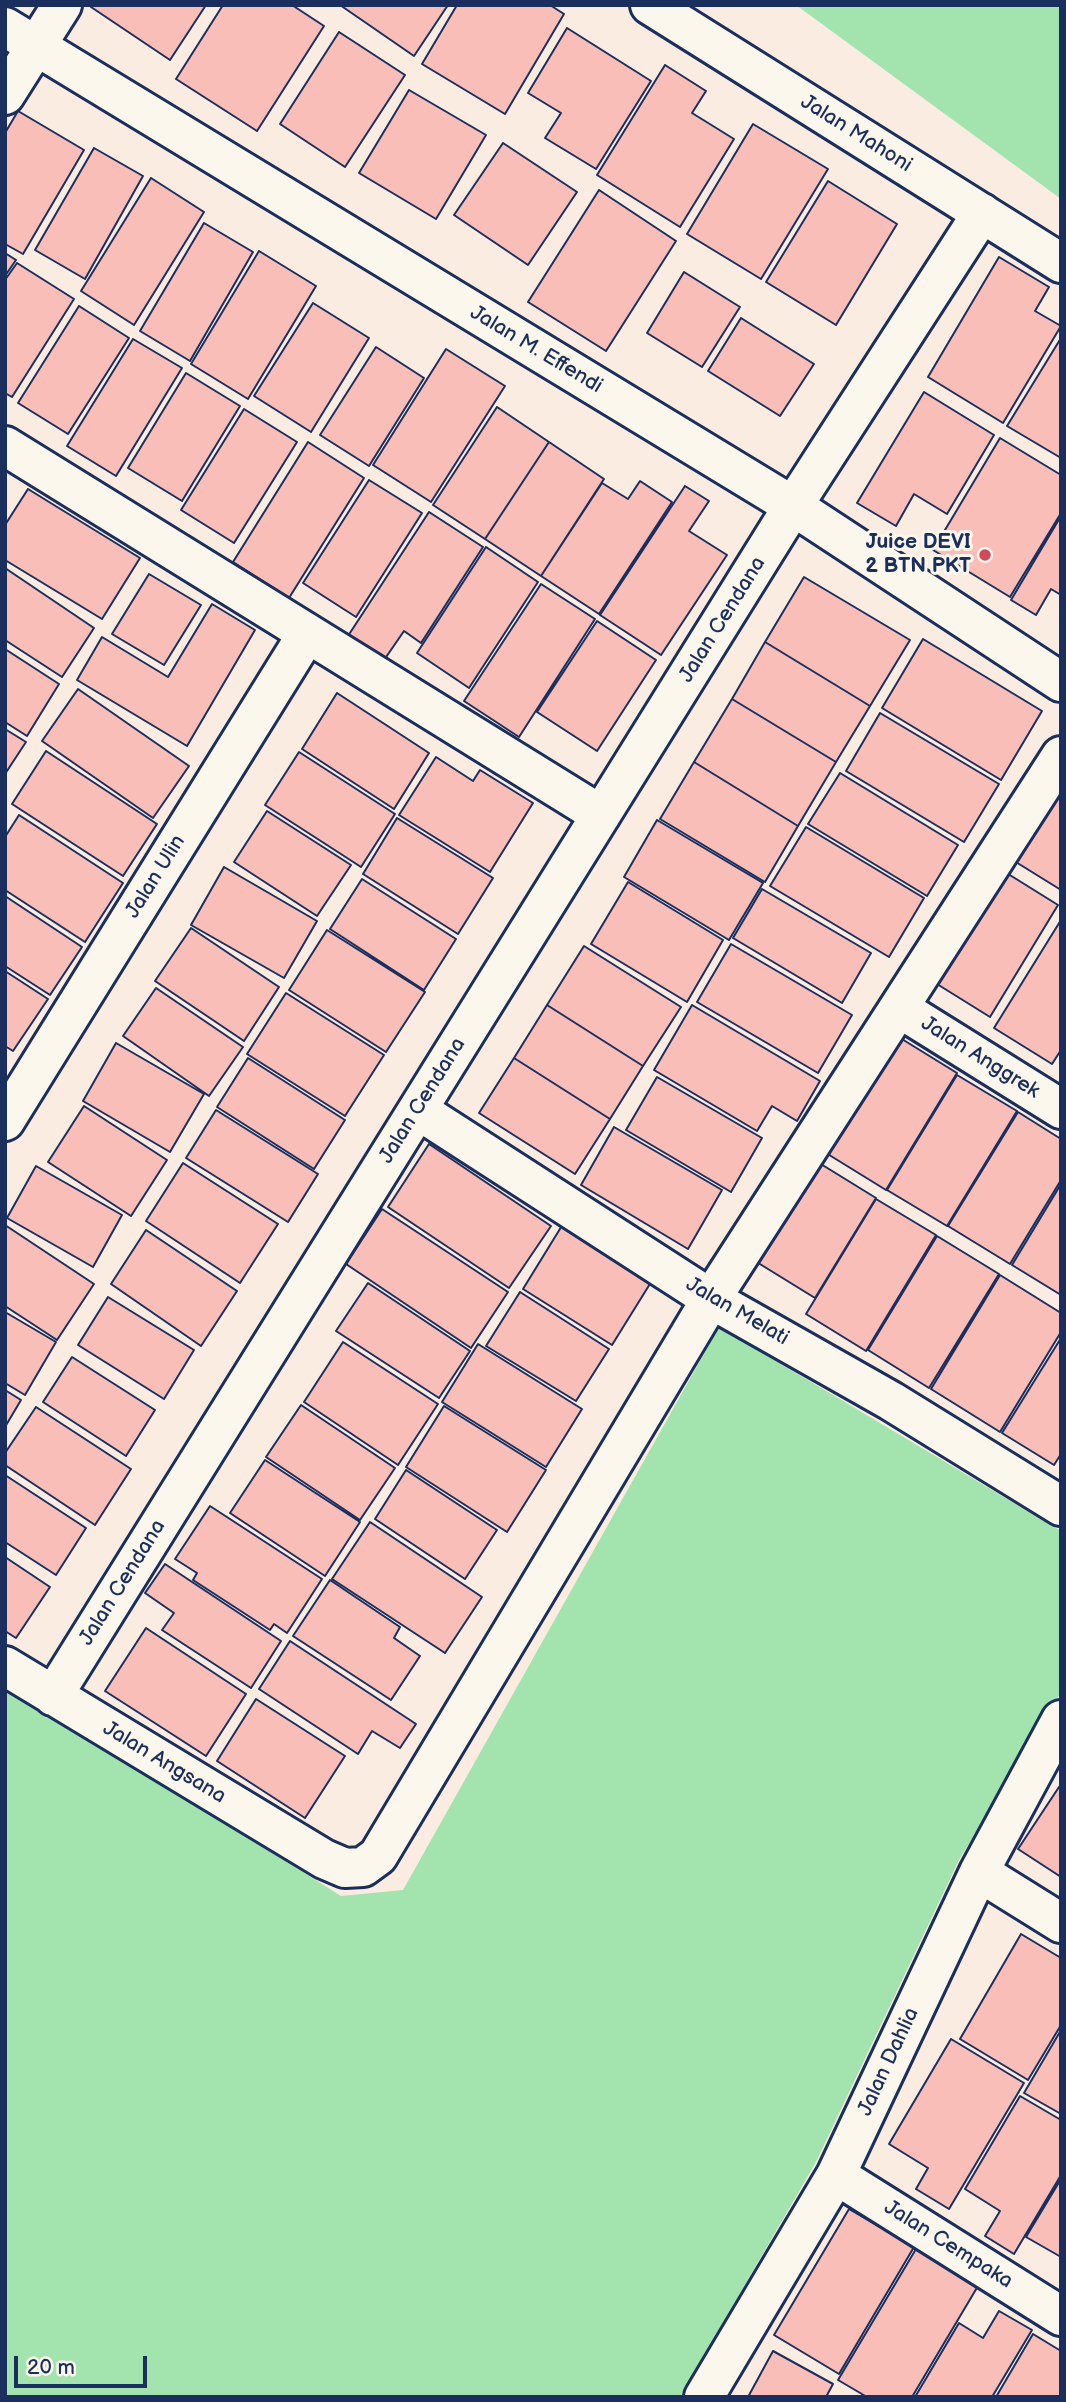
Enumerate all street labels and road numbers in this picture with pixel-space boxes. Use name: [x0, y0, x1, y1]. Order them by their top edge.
street label: Jalan Mahoni: [796, 90, 916, 178]
street label: Jalan M. Effendi: [465, 301, 607, 399]
street label: Jalan Cendana: [674, 553, 772, 687]
street label: Jalan Ulin: [121, 831, 191, 923]
street label: Jalan Anggrek: [916, 1011, 1044, 1105]
street label: Jalan Cendana: [374, 1034, 472, 1168]
street label: Jalan Melati: [681, 1272, 793, 1352]
street label: Jalan Cendana: [74, 1516, 172, 1650]
street label: Jalan Angsana: [98, 1716, 230, 1810]
street label: Jalan Dahlia: [853, 2004, 925, 2120]
street label: Jalan Cempaka: [879, 2195, 1017, 2295]

